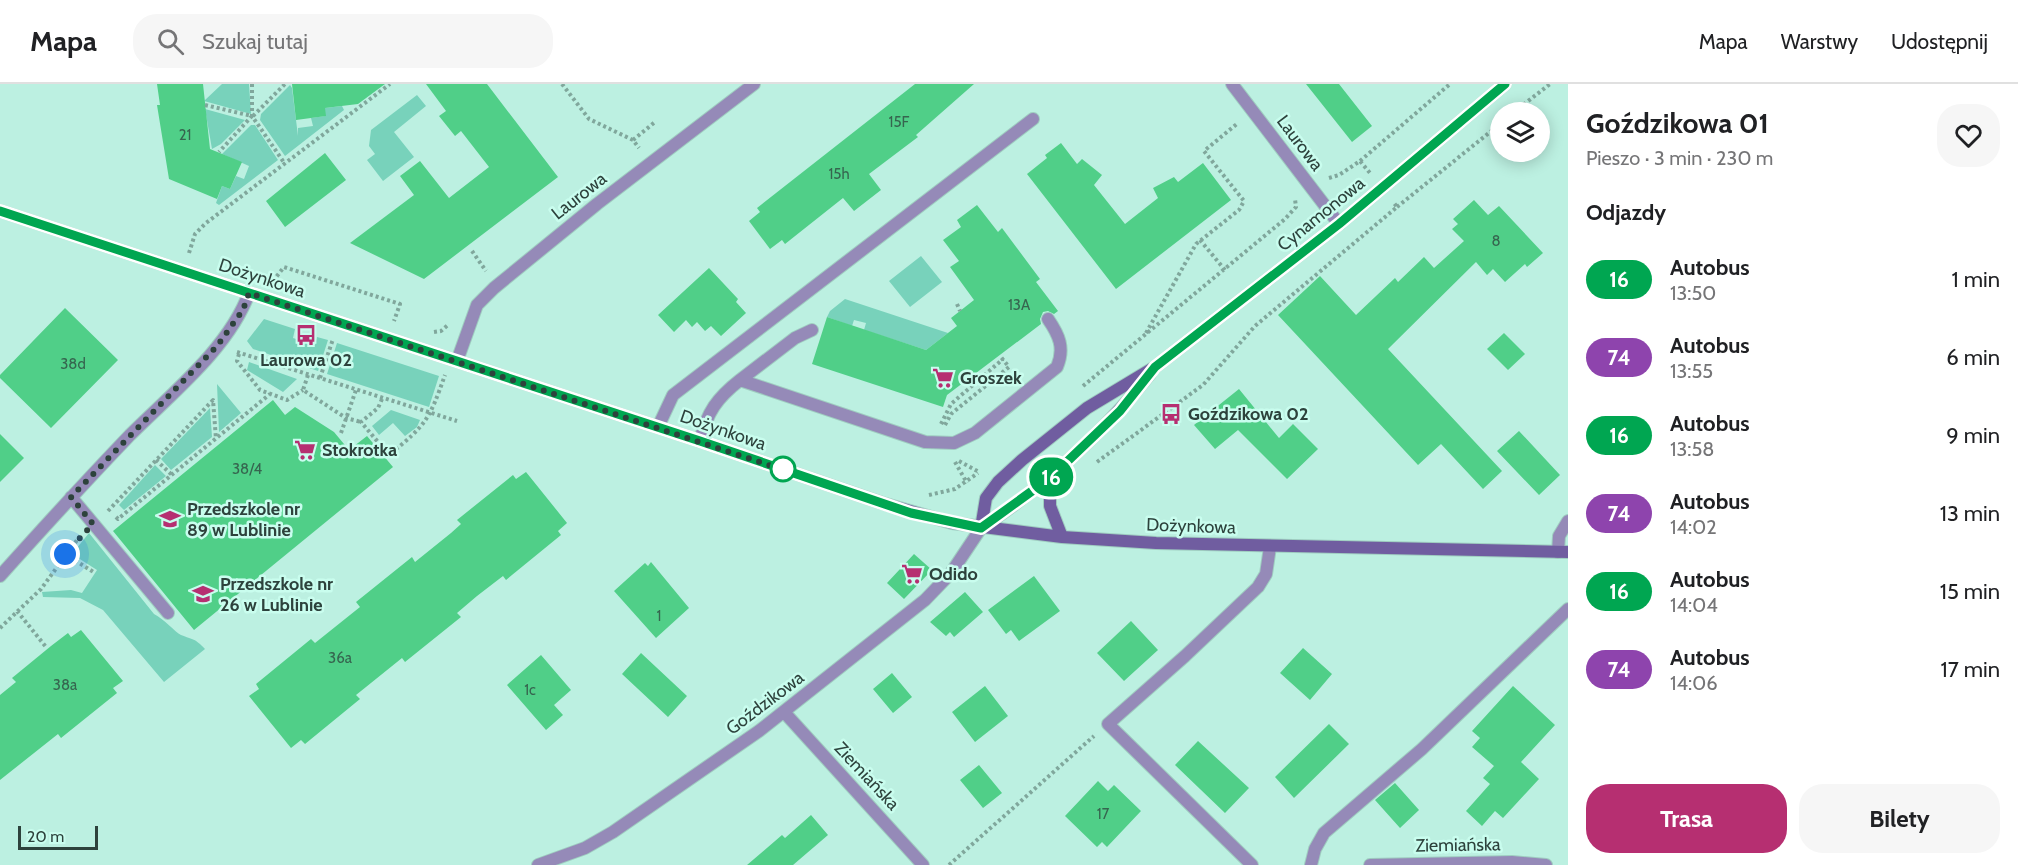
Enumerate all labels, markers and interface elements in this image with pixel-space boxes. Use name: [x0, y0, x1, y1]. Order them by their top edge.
search box: [133, 14, 553, 68]
text: Mapa: [30, 24, 97, 58]
icon: search: [154, 25, 187, 58]
text: Szukaj tutaj: [202, 28, 308, 55]
text: Mapa: [1699, 29, 1748, 54]
text: Warstwy: [1781, 29, 1858, 54]
text: Udostępnij: [1891, 29, 1988, 54]
map controls: [1490, 102, 1550, 162]
button: layers: [1490, 102, 1550, 162]
button: heart: [1937, 104, 2000, 167]
text: Goździkowa 01: [1586, 106, 1769, 140]
street label: Laurowa: [1272, 111, 1328, 175]
house number: 15F: [889, 113, 910, 131]
house number: 21: [179, 126, 191, 144]
text: Pieszo · 3 min · 230 m: [1586, 146, 1773, 170]
house number: 15h: [828, 165, 850, 183]
street label: Laurowa: [547, 167, 611, 224]
street label: Cynamonowa: [1273, 172, 1369, 256]
text: Odjazdy: [1586, 199, 1666, 226]
house number: 8: [1491, 232, 1501, 250]
street label: Dożynkowa: [216, 254, 308, 302]
text: Autobus: [1670, 254, 1750, 281]
text: 1 min: [1952, 266, 2000, 293]
text: 16: [1609, 267, 1629, 292]
text: 13:50: [1670, 281, 1716, 305]
house number: 13A: [1008, 296, 1031, 314]
bus stop icon: Laurowa 02: [294, 323, 318, 347]
text: Autobus: [1670, 332, 1750, 359]
text: 6 min: [1946, 344, 2000, 371]
text: 74: [1607, 345, 1631, 370]
place label: Laurowa 02: [260, 349, 352, 371]
house number: 38d: [60, 355, 86, 373]
text: 13:55: [1670, 359, 1713, 383]
supermarket icon: Groszek: [931, 366, 955, 390]
place label: Groszek: [960, 367, 1022, 389]
bus stop icon: Goździkowa 02: [1159, 402, 1183, 426]
place label: Goździkowa 02: [1188, 403, 1308, 425]
street label: Dożynkowa: [677, 405, 769, 455]
text: Autobus: [1670, 410, 1750, 437]
text: 9 min: [1946, 422, 2000, 449]
text: 16: [1609, 423, 1629, 448]
text: 13:58: [1670, 437, 1714, 461]
supermarket icon: Stokrotka: [293, 438, 317, 462]
place label: Stokrotka: [322, 439, 397, 461]
unlabelled marker: [770, 456, 796, 482]
line badge: 16: [1024, 458, 1078, 496]
house number: 38/4: [232, 460, 262, 478]
text: 16: [1041, 465, 1061, 490]
text: Autobus: [1670, 488, 1750, 515]
place label: Przedszkole nr 89 w Lublinie: [187, 498, 300, 541]
text: 13 min: [1940, 500, 2000, 527]
text: 74: [1607, 501, 1631, 526]
school or university icon: Przedszkole nr 89 w Lublinie: [158, 507, 182, 531]
street label: Dożynkowa: [1146, 513, 1237, 539]
text: 14:02: [1670, 515, 1717, 539]
your location: [50, 539, 80, 569]
supermarket icon: Odido: [900, 562, 924, 586]
place label: Odido: [929, 563, 978, 585]
text: Autobus: [1670, 566, 1750, 593]
place label: Przedszkole nr 26 w Lublinie: [220, 573, 333, 616]
text: 15 min: [1940, 578, 2000, 605]
text: 16: [1609, 579, 1629, 604]
school or university icon: Przedszkole nr 26 w Lublinie: [191, 582, 215, 606]
text: 14:04: [1670, 593, 1718, 617]
house number: 1: [657, 607, 661, 625]
text: Autobus: [1670, 644, 1750, 671]
house number: 36a: [328, 649, 353, 667]
text: 17 min: [1941, 656, 2000, 683]
text: 74: [1607, 657, 1631, 682]
street label: Goździkowa: [722, 666, 809, 739]
text: 14:06: [1670, 671, 1718, 695]
house number: 38a: [53, 676, 78, 694]
house number: 1c: [524, 681, 536, 699]
street label: Ziemiańska: [830, 737, 904, 815]
button: Trasa: [1586, 784, 1787, 853]
button: Bilety: [1799, 784, 2000, 853]
house number: 17: [1097, 805, 1110, 823]
scale bar: [18, 823, 98, 850]
text: 20 m: [27, 827, 64, 846]
street label: Ziemiańska: [1415, 833, 1501, 857]

